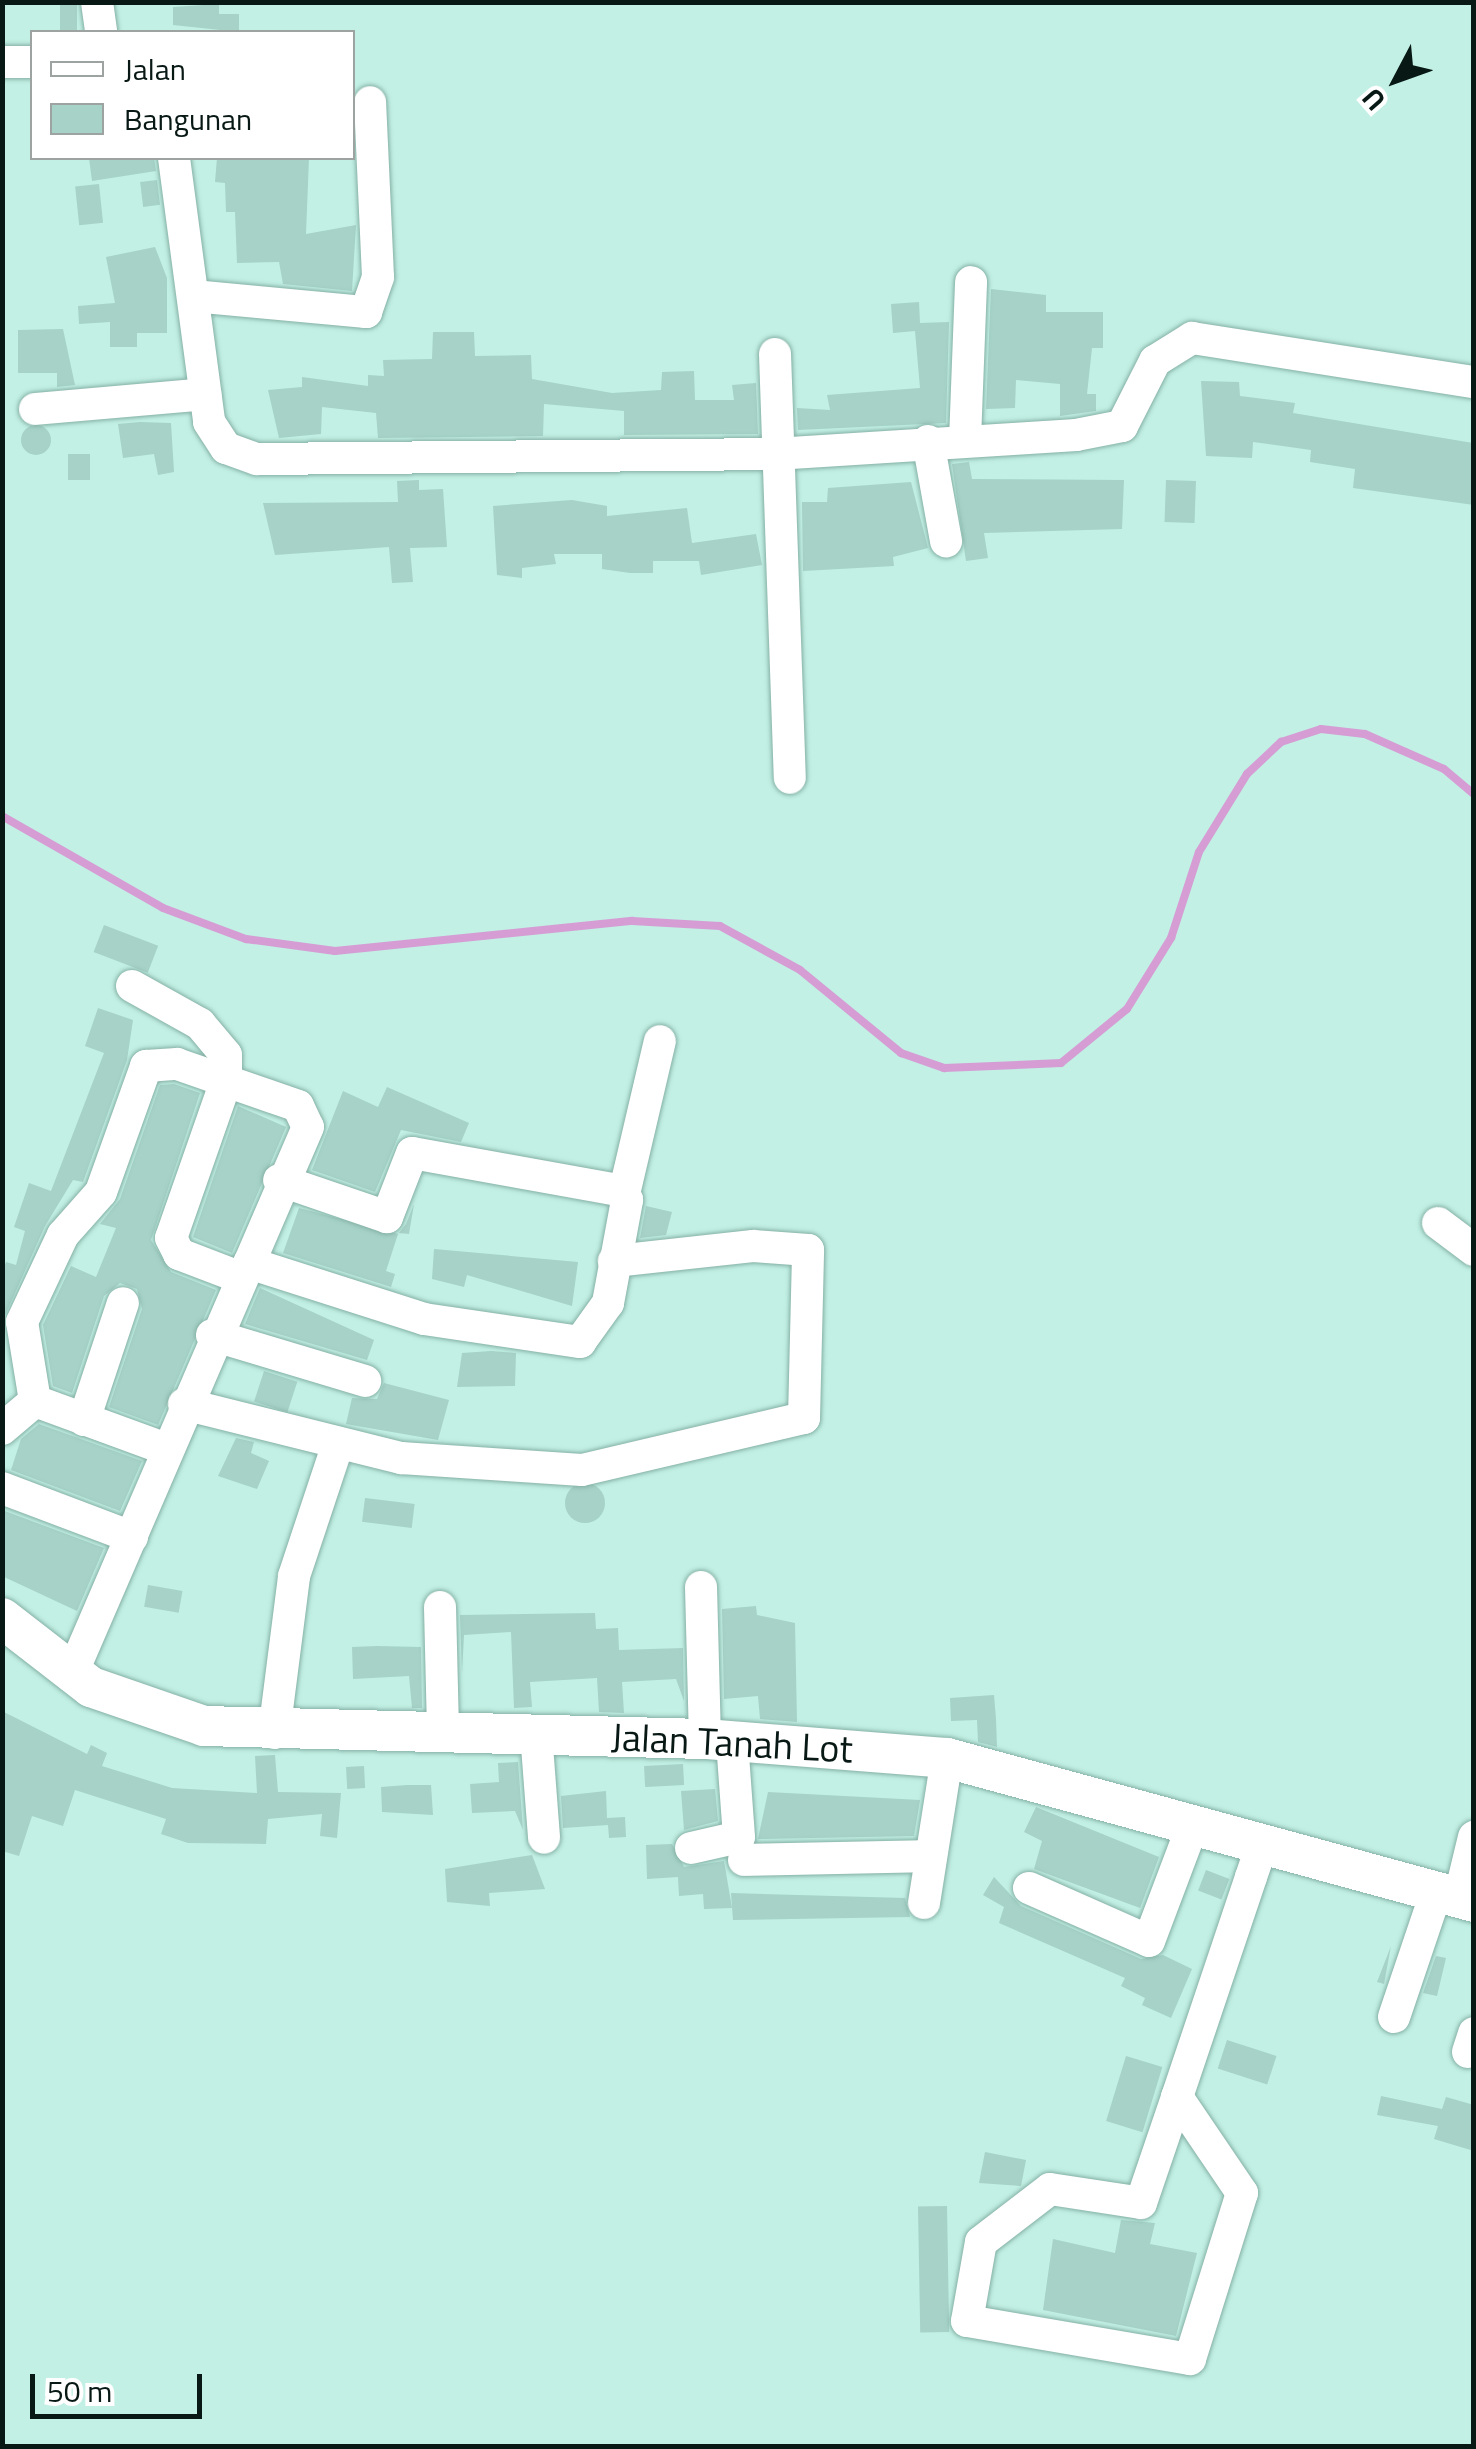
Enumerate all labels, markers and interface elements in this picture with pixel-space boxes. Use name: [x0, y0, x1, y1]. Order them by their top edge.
legend: [30, 30, 355, 160]
north arrow: [1346, 30, 1446, 130]
text: Jalan: [124, 46, 186, 92]
text: U: [1351, 79, 1395, 121]
text: Bangunan: [124, 96, 252, 142]
street label: Jalan Tanah Lot: [610, 1714, 854, 1772]
scale bar: [35, 2354, 208, 2416]
text: 50 m: [47, 2368, 112, 2414]

